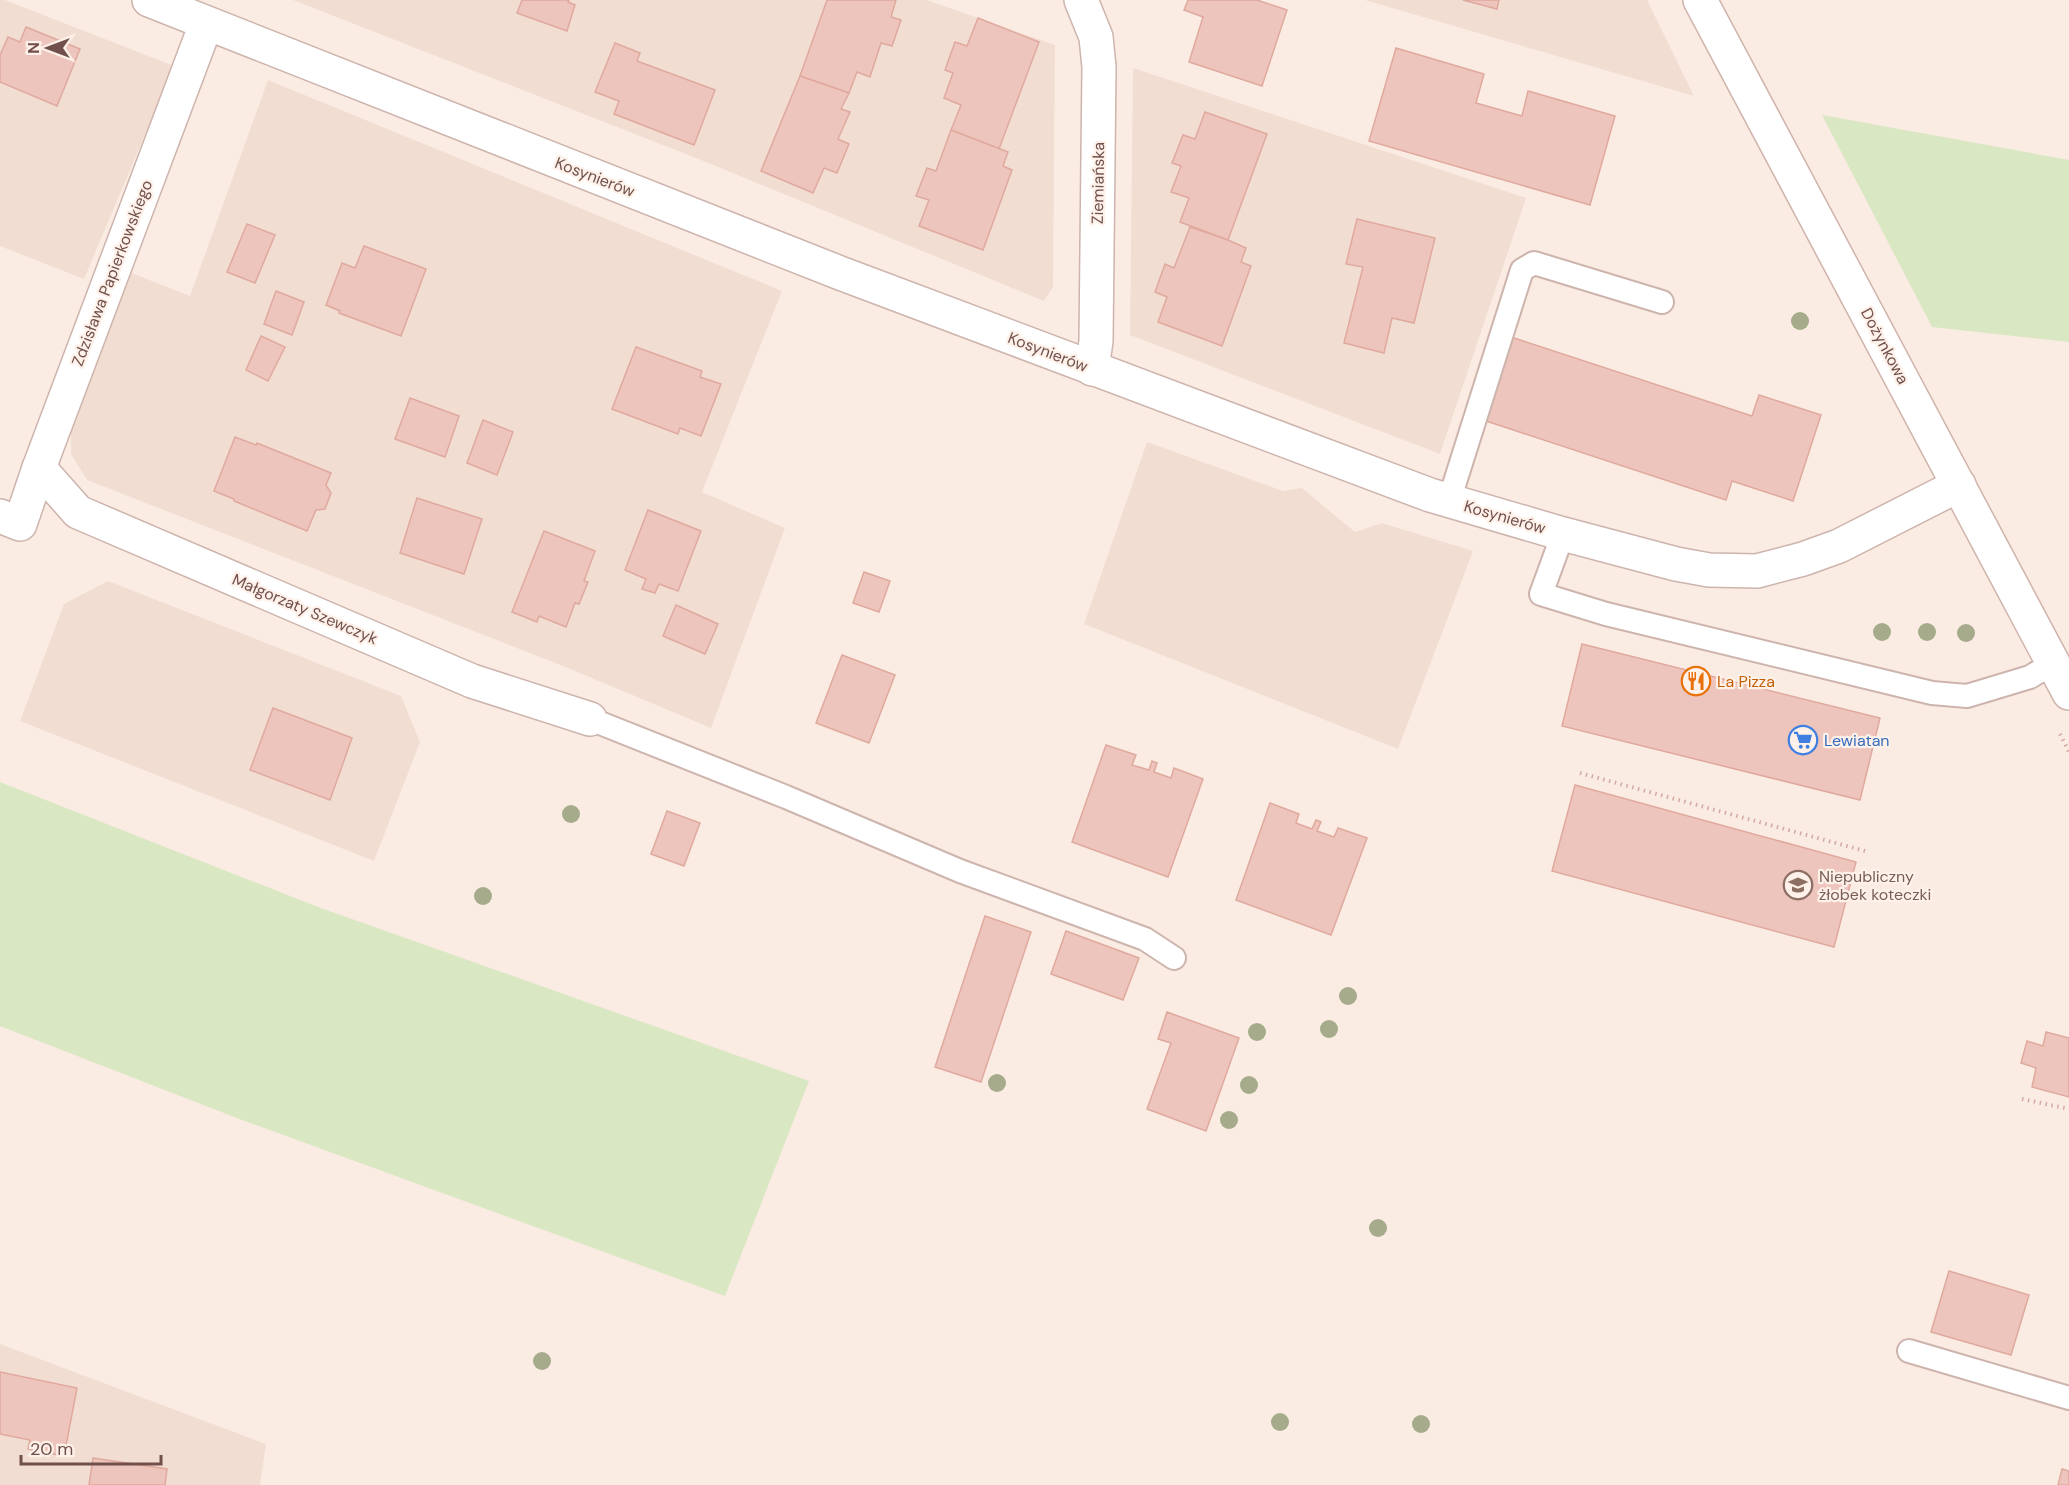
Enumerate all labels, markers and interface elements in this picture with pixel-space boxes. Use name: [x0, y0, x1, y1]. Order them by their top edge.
north arrow: [18, 18, 78, 78]
text: N: [23, 42, 44, 54]
street label: Ziemiańska: [1087, 142, 1109, 224]
street label: Kosynierów: [552, 152, 638, 202]
street label: Zdzisława Papierkowskiego: [67, 177, 157, 369]
street label: Dożynkowa: [1856, 304, 1914, 388]
street label: Kosynierów: [1005, 327, 1091, 377]
street label: Kosynierów: [1462, 495, 1548, 539]
street label: Małgorzaty Szewczyk: [229, 569, 381, 649]
restaurant icon: La Pizza: [1680, 665, 1712, 697]
place label: La Pizza: [1717, 671, 1775, 692]
supermarket icon: Lewiatan: [1787, 724, 1819, 756]
place label: Lewiatan: [1824, 730, 1890, 751]
place label: Niepubliczny żłobek koteczki: [1819, 866, 1931, 905]
school or university icon: Niepubliczny żłobek koteczki: [1782, 869, 1814, 901]
scale bar: [21, 1428, 160, 1466]
text: 20 m: [30, 1437, 73, 1461]

